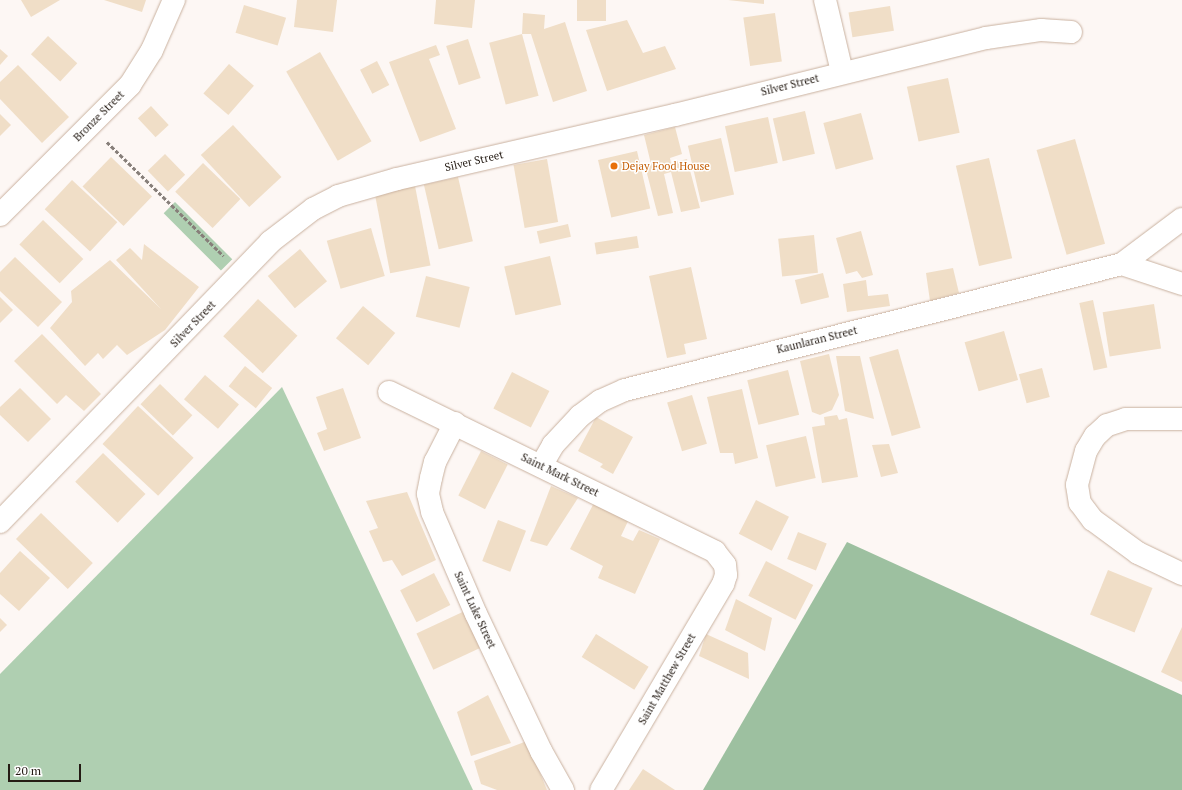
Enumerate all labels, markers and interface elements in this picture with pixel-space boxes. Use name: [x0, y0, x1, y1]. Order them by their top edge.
street label: Silver Street: [759, 71, 821, 99]
street label: Bronze Street: [71, 88, 127, 144]
street label: Silver Street: [443, 148, 505, 174]
place label: Dejay Food House: [622, 159, 710, 173]
marker: Dejay Food House: [609, 161, 619, 171]
street label: Silver Street: [168, 298, 218, 350]
street label: Kaunlaran Street: [775, 324, 859, 356]
street label: Saint Mark Street: [519, 450, 601, 500]
street label: Saint Luke Street: [451, 569, 499, 651]
street label: Saint Matthew Street: [635, 631, 699, 727]
scale bar: [10, 756, 83, 782]
text: 20 m: [15, 763, 41, 778]

